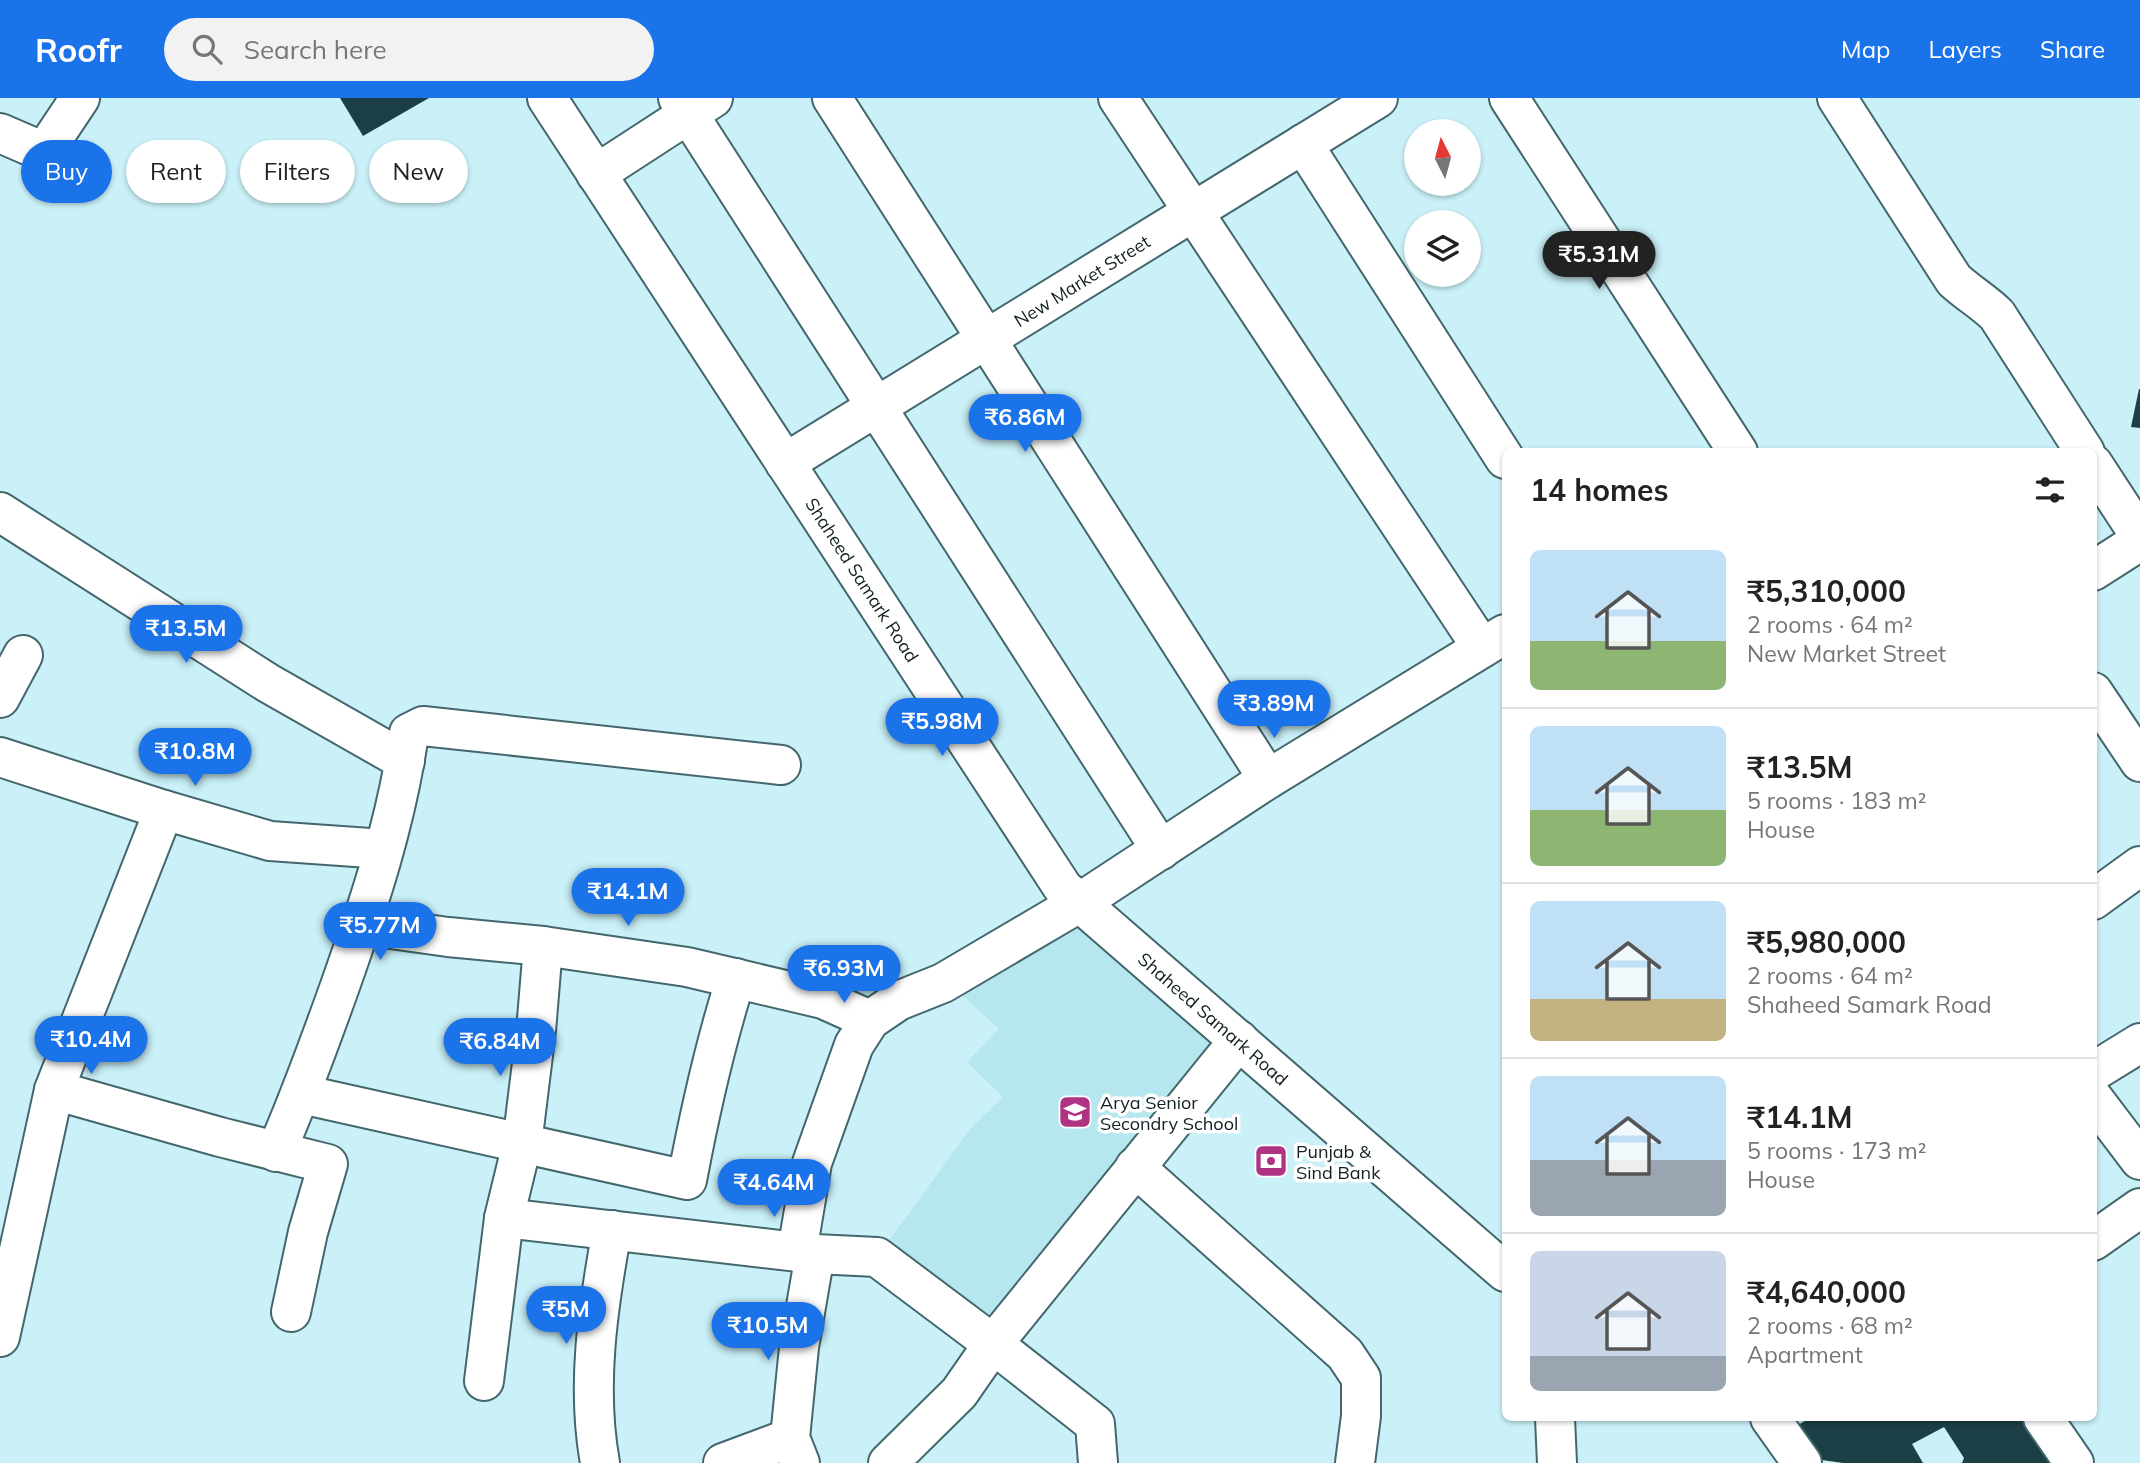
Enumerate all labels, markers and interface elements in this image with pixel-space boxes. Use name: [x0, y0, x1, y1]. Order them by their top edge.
search box: [164, 18, 654, 81]
text: Roofr: [35, 29, 122, 70]
icon: search: [188, 30, 226, 68]
text: Search here: [244, 33, 387, 66]
text: Map: [1841, 34, 1890, 64]
text: Layers: [1928, 34, 2002, 64]
text: Share: [2040, 34, 2105, 64]
north arrow: [1404, 119, 1480, 196]
map controls: [1404, 119, 1481, 287]
chip: Buy: [21, 140, 112, 203]
chip: Rent: [126, 140, 226, 203]
chip: Filters: [240, 140, 355, 203]
chip: New: [369, 140, 468, 203]
button: layers: [1404, 210, 1481, 287]
street label: New Market Street: [1010, 230, 1154, 332]
pin: ₹5.31M: [1542, 232, 1656, 291]
text: ₹5.31M: [1559, 239, 1639, 268]
pin: ₹6.86M: [968, 394, 1082, 454]
text: ₹6.86M: [985, 402, 1065, 431]
text: 14 homes: [1530, 471, 1669, 509]
icon: filters: [2031, 471, 2069, 509]
street label: Shaheed Samark Road: [800, 493, 924, 667]
text: ₹5,310,000: [1747, 572, 1906, 610]
icon: home: [1586, 578, 1670, 662]
pin: ₹13.5M: [129, 606, 243, 665]
text: 2 rooms · 64 m²: [1747, 610, 1913, 639]
text: ₹13.5M: [146, 613, 226, 642]
text: New Market Street: [1747, 639, 1946, 668]
pin: ₹3.89M: [1217, 680, 1331, 740]
text: ₹3.89M: [1234, 688, 1314, 717]
pin: ₹5.98M: [885, 698, 999, 758]
text: ₹5.98M: [902, 706, 982, 735]
pin: ₹10.8M: [138, 728, 252, 788]
text: ₹10.8M: [155, 736, 235, 765]
text: ₹13.5M: [1747, 748, 1853, 786]
icon: home: [1586, 754, 1670, 838]
text: 5 rooms · 183 m²: [1747, 786, 1927, 815]
text: House: [1747, 815, 1815, 844]
pin: ₹14.1M: [571, 868, 685, 928]
text: ₹14.1M: [588, 876, 668, 905]
pin: ₹5.77M: [323, 902, 437, 962]
text: ₹5.77M: [340, 910, 420, 939]
text: ₹5,980,000: [1747, 923, 1906, 961]
icon: home: [1586, 929, 1670, 1013]
pin: ₹6.93M: [787, 946, 901, 1005]
street label: Shaheed Samark Road: [1133, 948, 1293, 1090]
text: ₹6.93M: [804, 953, 884, 982]
text: 2 rooms · 64 m²: [1747, 961, 1913, 990]
text: Shaheed Samark Road: [1747, 990, 1992, 1019]
pin: ₹10.4M: [34, 1016, 148, 1076]
pin: ₹6.84M: [443, 1018, 557, 1078]
text: ₹10.4M: [51, 1024, 131, 1053]
text: ₹6.84M: [460, 1026, 540, 1055]
place label: Arya Senior Secondry School: [1100, 1091, 1238, 1135]
school or university icon: Arya Senior Secondry School: [1056, 1093, 1094, 1131]
text: ₹14.1M: [1747, 1098, 1853, 1136]
icon: home: [1586, 1104, 1670, 1188]
text: 5 rooms · 173 m²: [1747, 1136, 1927, 1165]
place label: Punjab & Sind Bank: [1296, 1140, 1381, 1184]
bank icon: Punjab & Sind Bank: [1252, 1142, 1290, 1180]
pin: ₹4.64M: [717, 1160, 831, 1219]
text: House: [1747, 1165, 1815, 1194]
text: ₹4.64M: [734, 1167, 814, 1196]
text: ₹4,640,000: [1747, 1273, 1906, 1311]
icon: home: [1586, 1279, 1670, 1363]
pin: ₹5M: [532, 1286, 600, 1346]
text: ₹5M: [542, 1294, 590, 1323]
pin: ₹10.5M: [711, 1302, 825, 1362]
text: ₹10.5M: [728, 1310, 808, 1339]
text: 2 rooms · 68 m²: [1747, 1311, 1913, 1340]
text: Apartment: [1747, 1340, 1863, 1369]

